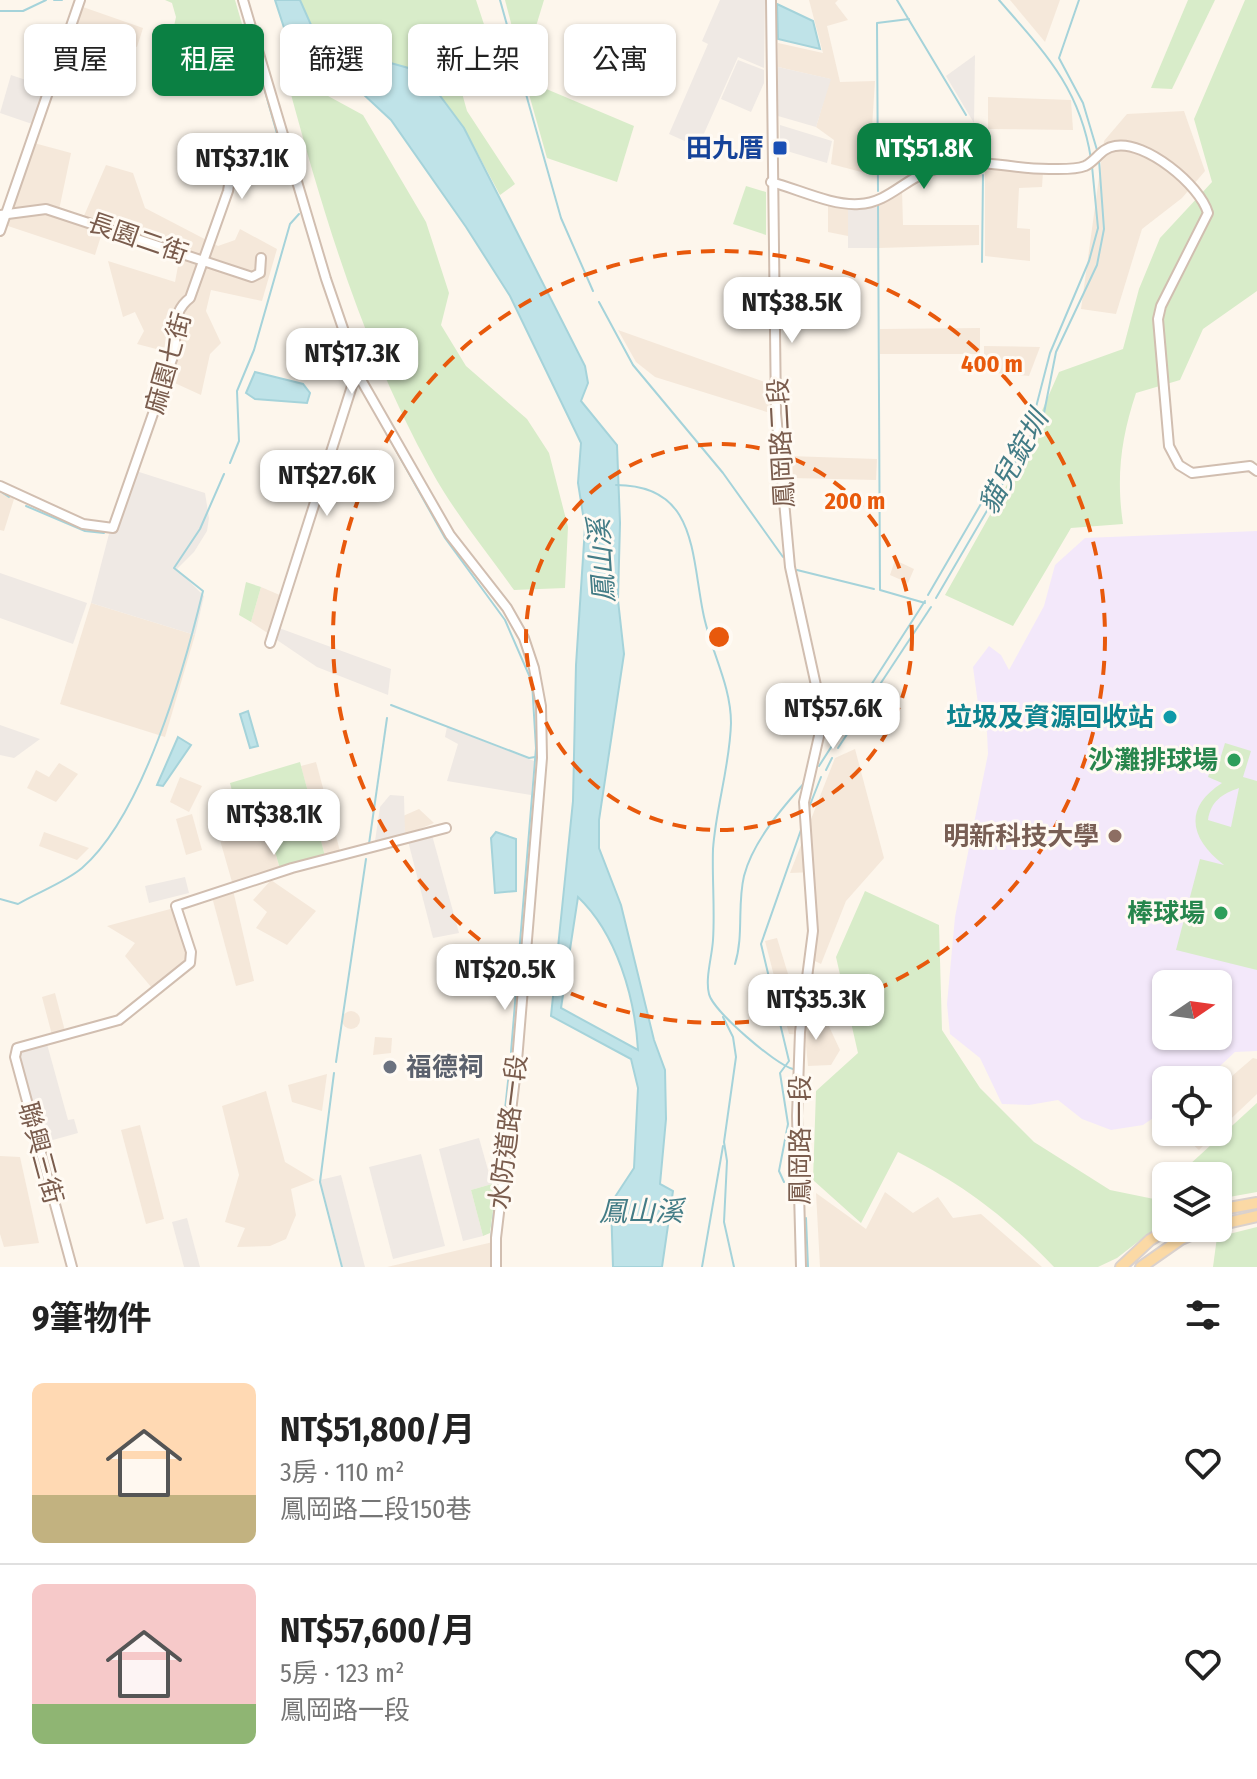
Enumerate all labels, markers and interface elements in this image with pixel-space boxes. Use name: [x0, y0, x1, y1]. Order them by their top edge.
chip: 買屋: [24, 24, 136, 96]
chip: 租屋: [152, 24, 264, 96]
chip: 篩選: [280, 24, 392, 96]
chip: 新上架: [408, 24, 548, 96]
chip: 公寓: [564, 24, 676, 96]
pin: NT$51.8K: [841, 123, 1007, 191]
pin: NT$37.1K: [159, 133, 325, 201]
place label: 田九厝: [686, 133, 764, 164]
text: NT$51.8K: [875, 133, 973, 164]
marker: 田九厝: [771, 139, 789, 157]
text: NT$37.1K: [195, 143, 289, 174]
street label: 長園二街: [84, 207, 192, 270]
pin: NT$38.5K: [709, 277, 875, 345]
text: NT$38.5K: [742, 287, 842, 318]
street label: 麻園七街: [139, 309, 198, 417]
pin: NT$17.3K: [269, 328, 435, 396]
text: NT$17.3K: [304, 338, 400, 369]
text: 400 m: [961, 350, 1023, 378]
street label: 鳳岡路二段: [763, 377, 800, 509]
water label: 貓兒錠圳: [972, 402, 1057, 519]
pin: NT$27.6K: [244, 450, 410, 518]
text: NT$27.6K: [278, 460, 376, 491]
text: 200 m: [824, 487, 885, 515]
water label: 鳳山溪: [582, 514, 621, 604]
centre of rings: [705, 623, 733, 651]
pin: NT$57.6K: [750, 683, 916, 751]
text: NT$57.6K: [784, 693, 882, 724]
place label: 垃圾及資源回收站: [946, 702, 1154, 733]
marker: 垃圾及資源回收站: [1161, 708, 1179, 726]
place label: 沙灘排球場: [1088, 745, 1218, 776]
marker: 沙灘排球場: [1225, 751, 1243, 769]
pin: NT$38.1K: [191, 789, 357, 857]
text: NT$38.1K: [226, 799, 322, 830]
place label: 明新科技大學: [943, 821, 1099, 852]
marker: 明新科技大學: [1106, 827, 1124, 845]
place label: 棒球場: [1127, 898, 1205, 929]
marker: 棒球場: [1212, 904, 1230, 922]
pin: NT$20.5K: [422, 944, 588, 1012]
text: NT$20.5K: [455, 954, 555, 985]
north arrow: [1152, 970, 1232, 1050]
map controls: [1152, 970, 1232, 1242]
pin: NT$35.3K: [733, 974, 899, 1042]
text: NT$35.3K: [766, 984, 866, 1015]
place label: 福德祠: [406, 1052, 484, 1083]
street label: 水防道路一段: [484, 1053, 533, 1211]
marker: 福德祠: [381, 1058, 399, 1076]
button: locate: [1152, 1066, 1232, 1146]
street label: 鳳岡路一段: [785, 1075, 816, 1205]
street label: 聯興三街: [12, 1099, 69, 1207]
button: layers: [1152, 1162, 1232, 1242]
water label: 鳳山溪: [599, 1195, 687, 1228]
icon: filters: [1181, 1293, 1225, 1337]
text: 9筆物件: [32, 1298, 152, 1339]
text: NT$51,800/月: [280, 1409, 475, 1450]
icon: home: [96, 1415, 192, 1511]
icon: heart: [1181, 1441, 1225, 1485]
text: 3房 · 110 m²: [280, 1457, 404, 1488]
text: 鳳岡路二段150巷: [280, 1494, 472, 1525]
text: NT$57,600/月: [280, 1610, 476, 1651]
icon: home: [96, 1616, 192, 1712]
icon: heart: [1181, 1642, 1225, 1686]
text: 5房 · 123 m²: [280, 1658, 404, 1689]
text: 鳳岡路一段: [280, 1695, 410, 1726]

